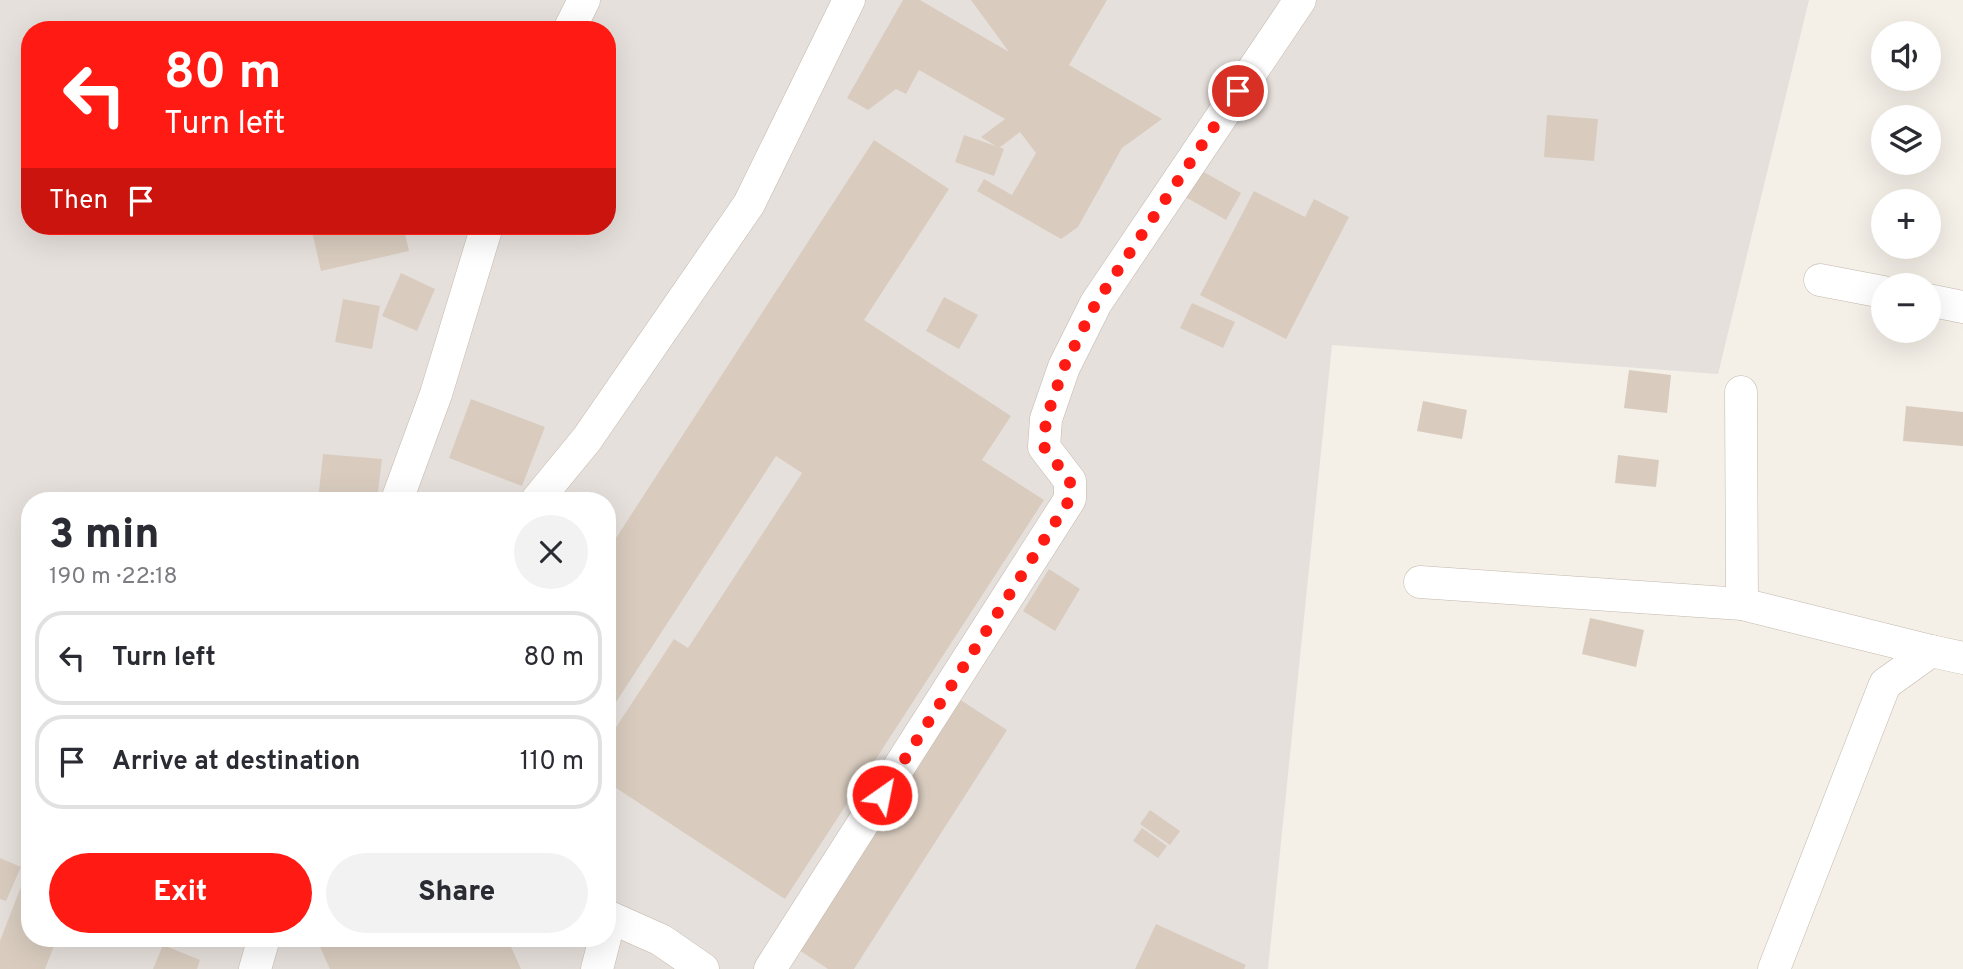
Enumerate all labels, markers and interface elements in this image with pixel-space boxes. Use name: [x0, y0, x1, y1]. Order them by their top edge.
map controls: [1871, 21, 1941, 343]
button: sound: [1871, 21, 1941, 91]
text: 80 m: [164, 44, 281, 106]
icon: left: [49, 49, 140, 140]
pin: [1208, 61, 1268, 121]
icon: arrive: [1219, 72, 1257, 110]
text: Turn left: [164, 105, 285, 145]
button: layers: [1871, 105, 1941, 175]
icon: arrive: [122, 182, 160, 220]
text: Then: [49, 185, 108, 218]
button: +: [1871, 189, 1941, 259]
button: −: [1871, 273, 1941, 343]
text: 3 min: [49, 510, 160, 563]
button: close: [514, 515, 588, 589]
text: 190 m · 22:18: [49, 563, 178, 592]
icon: left: [53, 639, 91, 677]
text: Turn left: [112, 642, 216, 675]
text: 80 m: [524, 642, 584, 675]
icon: arrive: [53, 743, 91, 781]
text: Arrive at destination: [112, 746, 360, 779]
text: 110 m: [520, 746, 584, 779]
position arrow: [845, 758, 919, 832]
button: Exit: [49, 853, 312, 933]
button: Share: [326, 853, 588, 933]

